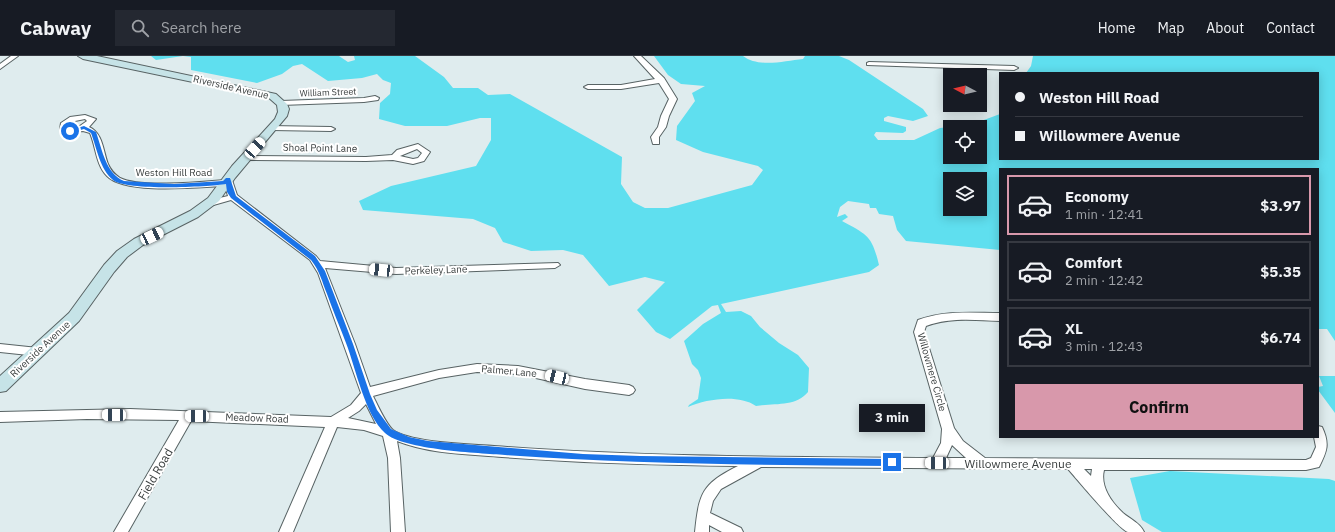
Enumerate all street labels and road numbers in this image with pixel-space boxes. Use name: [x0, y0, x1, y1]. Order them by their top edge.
street label: Riverside Avenue: [192, 72, 271, 102]
street label: William Street: [299, 86, 357, 98]
street label: Shoal Point Lane: [283, 141, 358, 155]
street label: Weston Hill Road: [136, 166, 212, 179]
street label: Perkeley Lane: [404, 262, 468, 278]
street label: Riverside Avenue: [7, 318, 73, 380]
street label: Willowmere Circle: [915, 331, 950, 413]
street label: Palmer Lane: [481, 362, 538, 380]
street label: Meadow Road: [225, 410, 289, 426]
street label: Field Road: [134, 446, 176, 502]
street label: Willowmere Avenue: [965, 456, 1072, 471]

